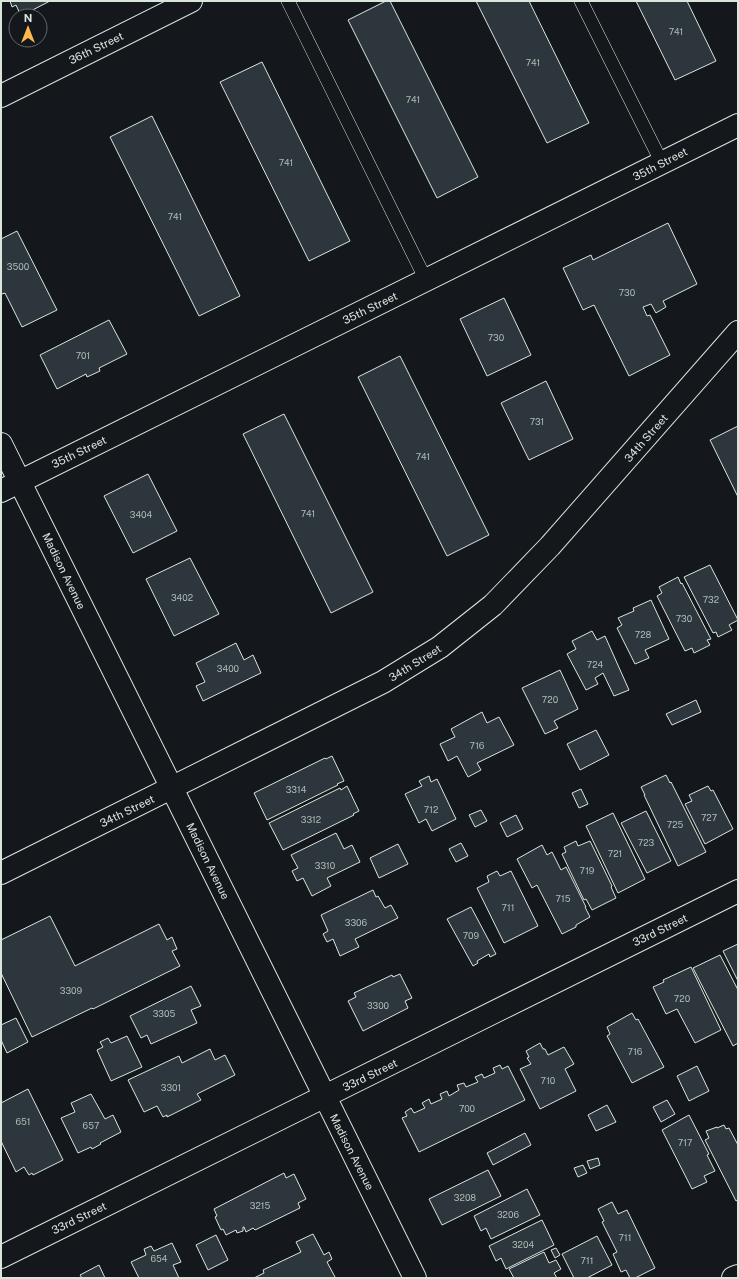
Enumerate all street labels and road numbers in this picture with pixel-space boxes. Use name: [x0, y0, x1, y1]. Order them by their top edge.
street label: 36th Street: [67, 30, 125, 66]
street label: 35th Street: [631, 145, 689, 183]
street label: 35th Street: [341, 290, 399, 326]
street label: 34th Street: [622, 412, 670, 464]
street label: 35th Street: [50, 434, 108, 470]
street label: Madison Avenue: [40, 531, 88, 611]
street label: 34th Street: [387, 642, 443, 684]
street label: 34th Street: [98, 793, 156, 829]
street label: Madison Avenue: [184, 821, 232, 901]
street label: 33rd Street: [631, 912, 689, 948]
street label: 33rd Street: [341, 1057, 399, 1093]
street label: Madison Avenue: [328, 1112, 376, 1192]
street label: 33rd Street: [50, 1200, 108, 1236]

